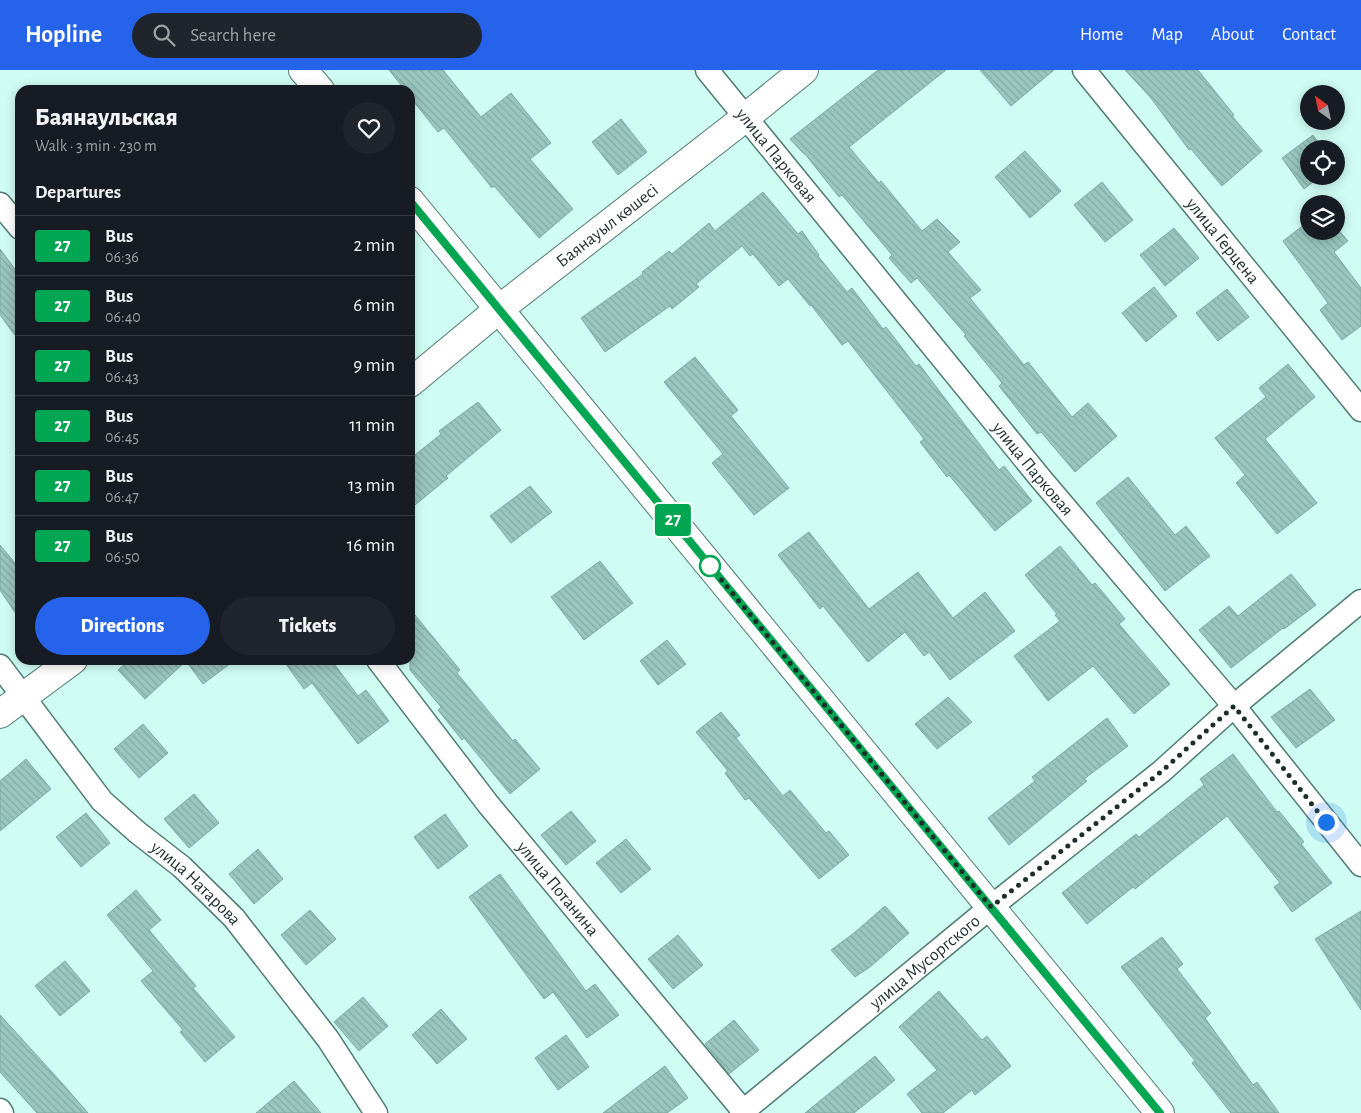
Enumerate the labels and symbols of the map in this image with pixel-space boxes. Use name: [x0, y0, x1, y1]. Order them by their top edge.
north arrow: [1300, 85, 1345, 130]
street label: улица Парковая: [732, 104, 819, 206]
street label: Баянауыл көшесі: [553, 181, 662, 271]
street label: улица Герцена: [1181, 194, 1262, 288]
street label: улица Парковая: [988, 418, 1076, 520]
line badge: 27: [650, 504, 696, 536]
unlabelled marker: [699, 555, 721, 577]
your location: [1314, 810, 1339, 835]
street label: улица Потанина: [512, 837, 602, 940]
street label: улица Натарова: [146, 838, 244, 929]
street label: улица Мусоргского: [866, 912, 984, 1014]

